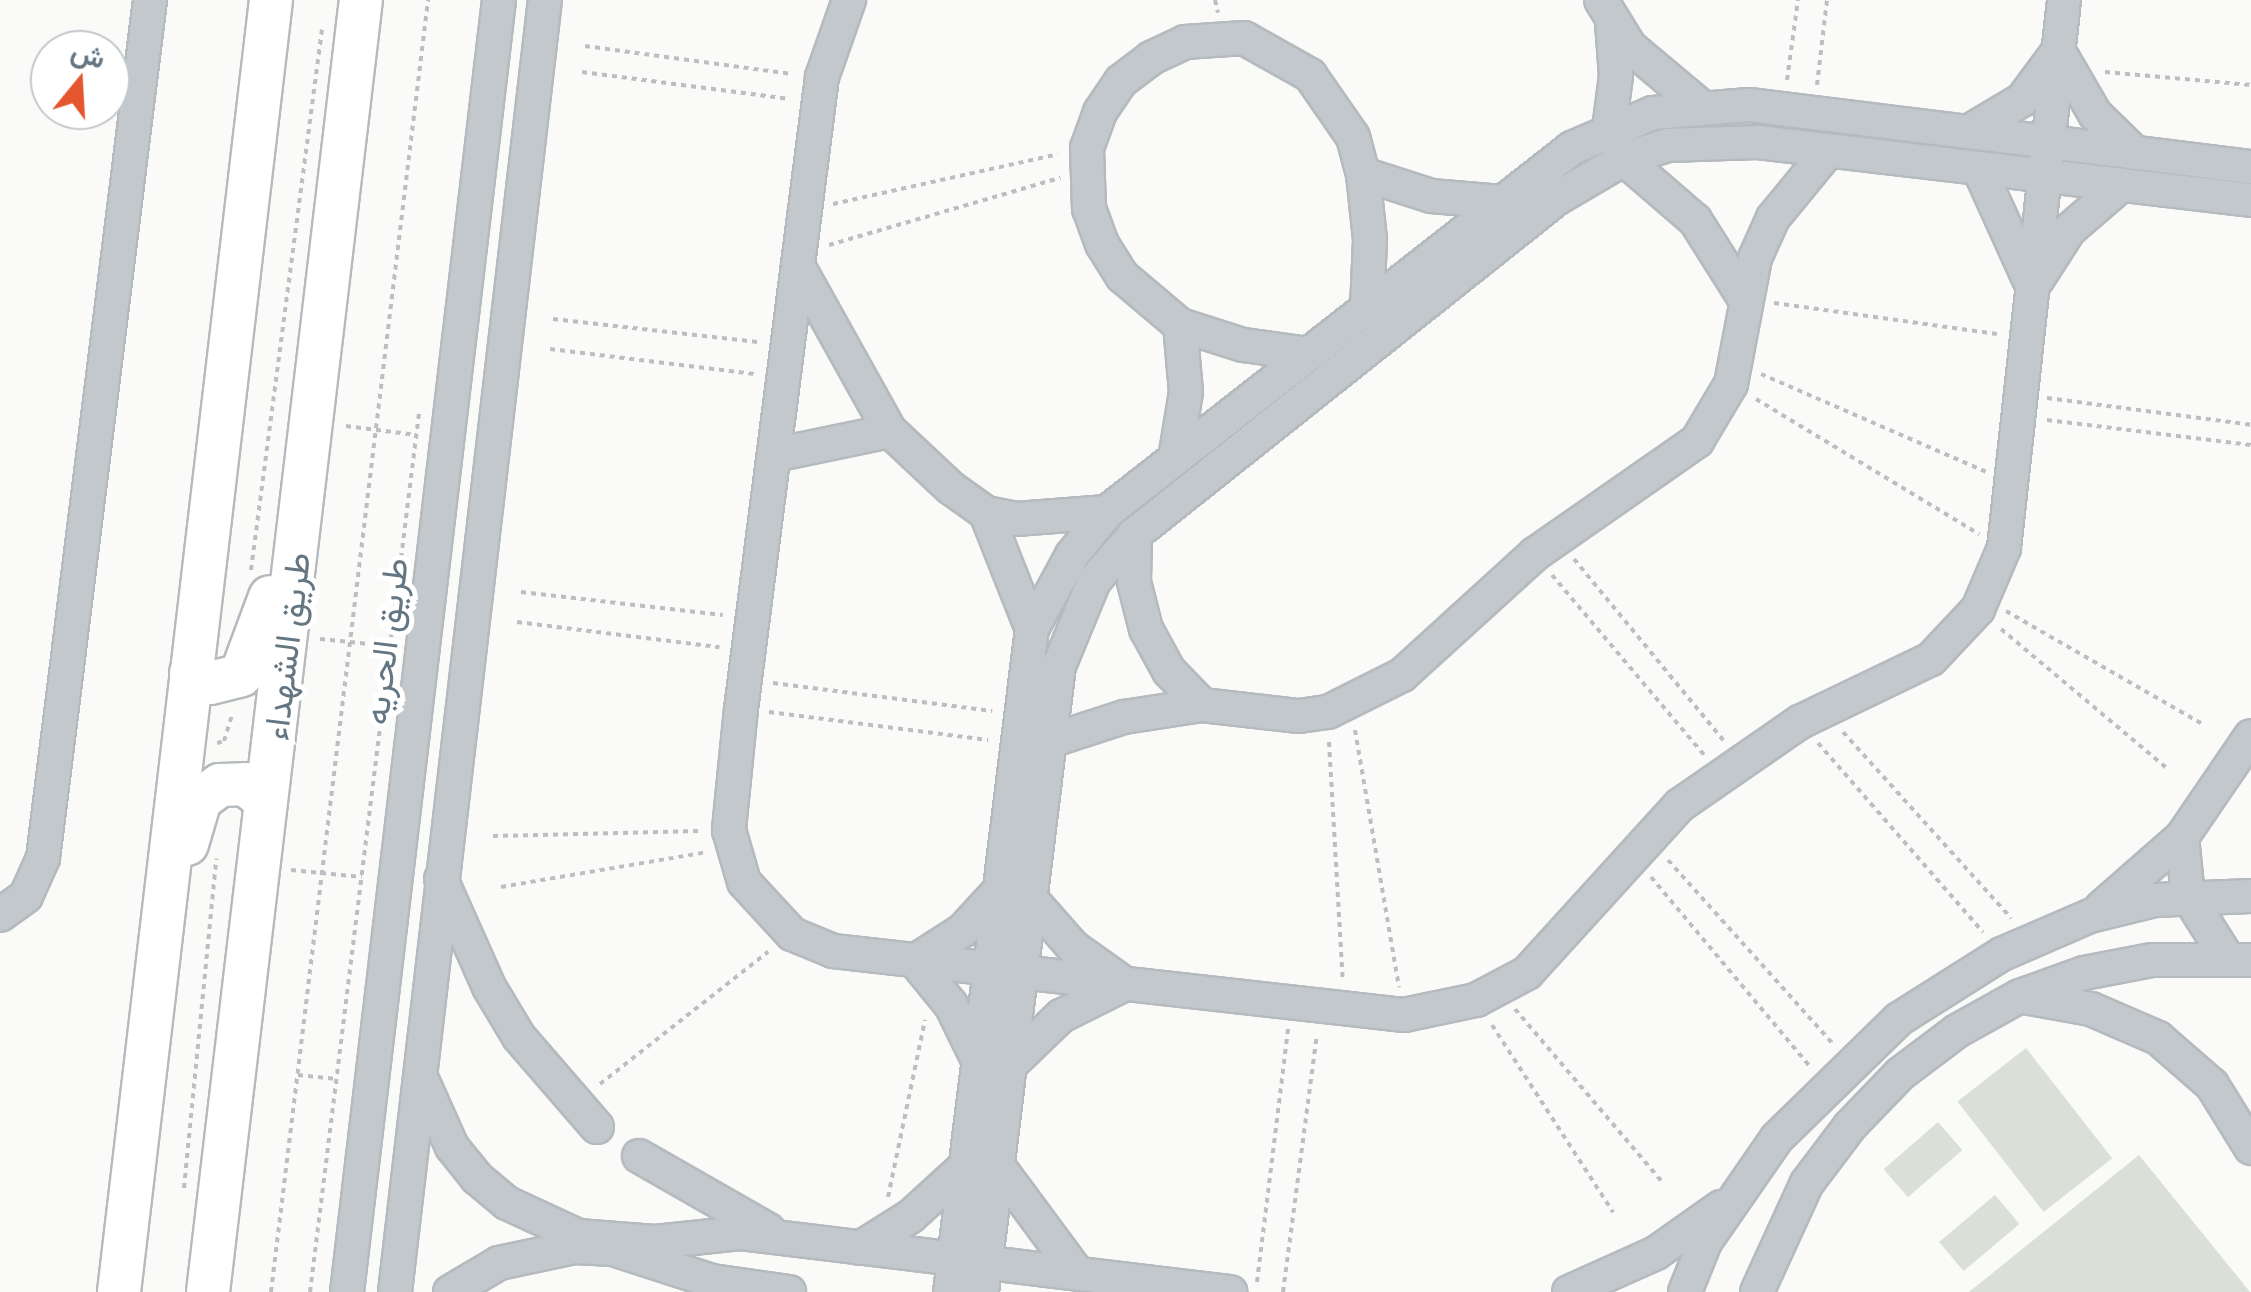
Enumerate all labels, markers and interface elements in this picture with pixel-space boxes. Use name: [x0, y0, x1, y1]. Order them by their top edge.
north arrow: [30, 30, 130, 130]
text: ش: [67, 32, 110, 75]
street label: طريق الشهداء: [253, 550, 317, 742]
street label: طريق الحريه: [353, 555, 415, 727]

